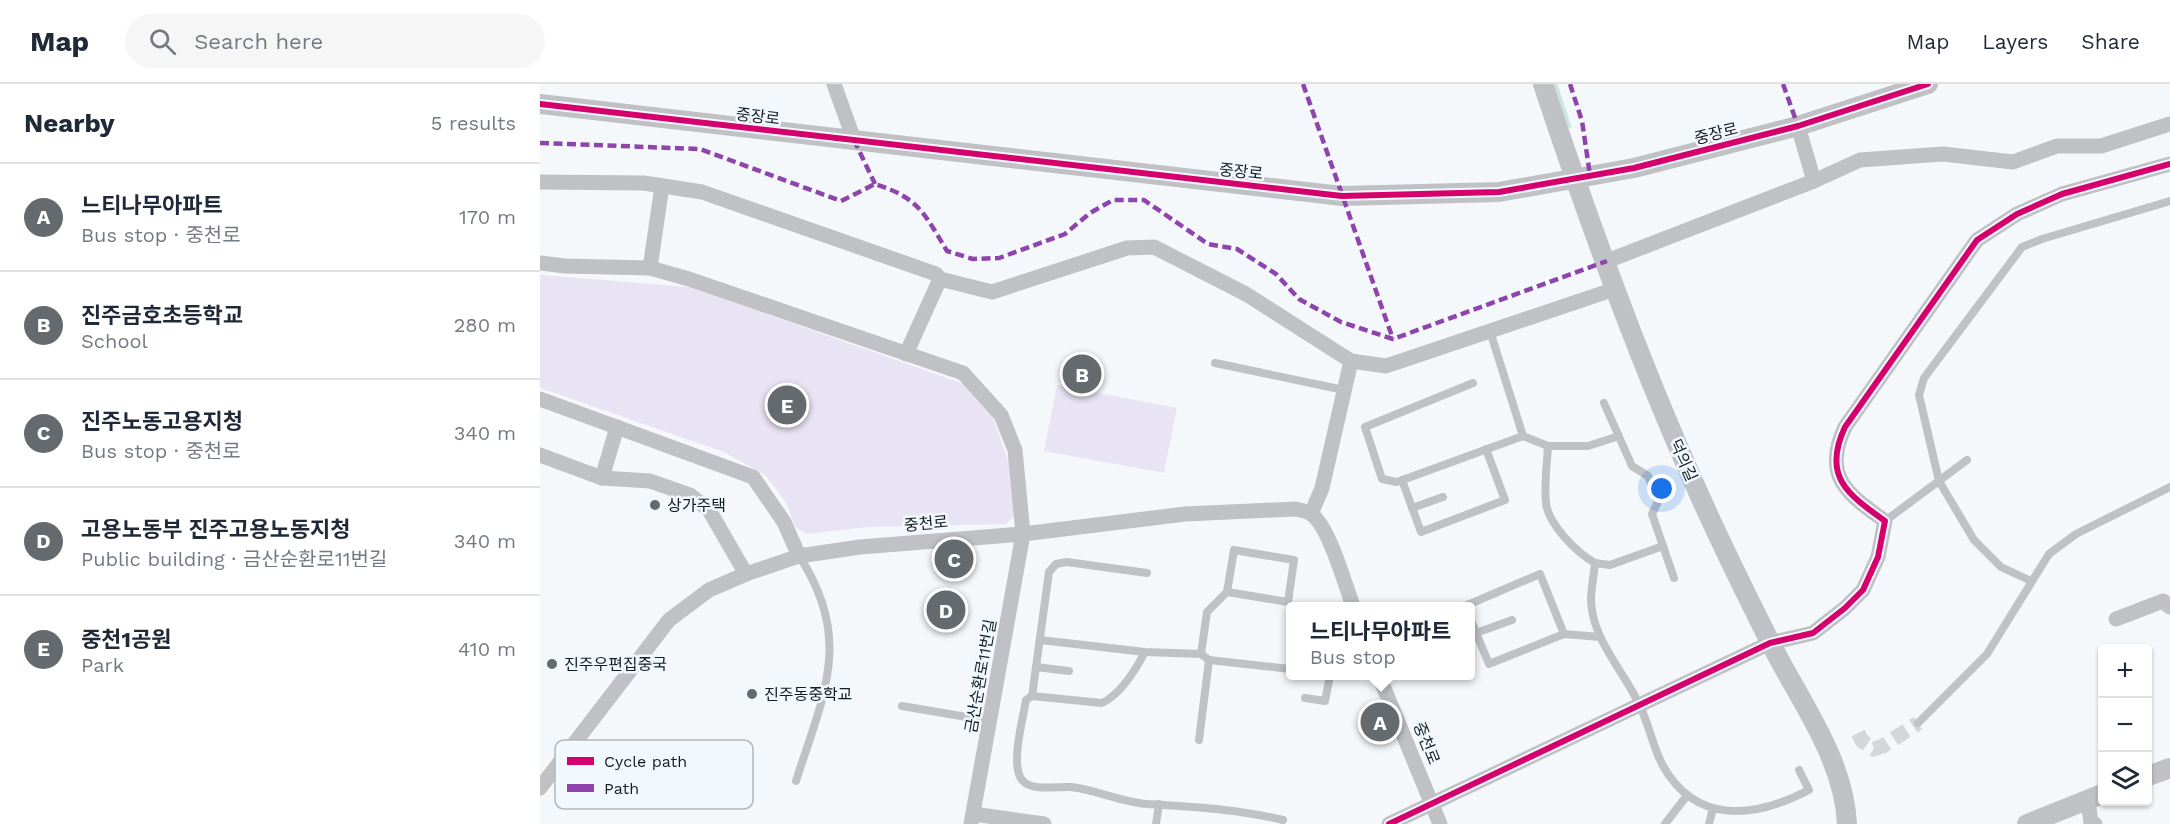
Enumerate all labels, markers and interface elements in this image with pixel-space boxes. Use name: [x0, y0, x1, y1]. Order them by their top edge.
search box: [125, 14, 545, 68]
text: Map: [30, 25, 89, 58]
icon: search: [146, 25, 179, 58]
text: Search here: [194, 29, 323, 54]
text: Map: [1906, 29, 1949, 54]
text: Layers: [1982, 29, 2048, 54]
text: Share: [2081, 29, 2140, 54]
street label: 중장로: [735, 104, 781, 129]
text: Nearby: [24, 108, 115, 138]
text: 5 results: [431, 111, 516, 135]
street label: 중장로: [1692, 119, 1740, 148]
street label: 중장로: [1218, 160, 1264, 183]
text: 느티나무아파트: [81, 193, 223, 218]
text: A: [37, 205, 50, 229]
text: 170 m: [459, 205, 516, 229]
text: Bus stop · 중천로: [81, 223, 241, 247]
text: 진주금호초등학교: [81, 303, 243, 328]
text: B: [37, 313, 50, 337]
text: 280 m: [454, 313, 516, 337]
text: School: [81, 329, 148, 353]
pin: B: [1062, 352, 1102, 396]
pin: E: [768, 382, 806, 428]
text: 진주노동고용지청: [81, 409, 243, 434]
text: C: [37, 421, 50, 445]
text: 340 m: [454, 421, 516, 445]
street label: 덕의길: [1666, 436, 1701, 484]
text: Bus stop · 중천로: [81, 439, 241, 463]
your location: [1647, 474, 1676, 503]
place label: 상가주택: [667, 496, 726, 515]
marker: 상가주택: [648, 498, 662, 512]
street label: 중천로: [903, 512, 949, 535]
text: 고용노동부 진주고용노동지청: [81, 517, 350, 542]
text: D: [36, 529, 51, 553]
text: 340 m: [454, 529, 516, 553]
pin: C: [934, 536, 974, 582]
text: Public building · 금산순환로11번길: [81, 547, 387, 571]
pin: D: [926, 588, 966, 632]
popup: [1286, 602, 1475, 680]
street label: 금산순환로11번길: [961, 618, 1000, 735]
text: 느티나무아파트: [1310, 619, 1451, 644]
text: 중천1공원: [81, 627, 171, 652]
text: E: [37, 637, 50, 661]
text: 410 m: [458, 637, 516, 661]
map controls: [2098, 644, 2152, 806]
button: +: [2098, 644, 2152, 698]
text: Bus stop: [1310, 645, 1396, 669]
text: Park: [81, 653, 124, 677]
place label: 진주우편집중국: [564, 655, 667, 674]
marker: 진주우편집중국: [545, 657, 559, 671]
place label: 진주동중학교: [764, 685, 852, 704]
marker: 진주동중학교: [745, 687, 759, 701]
button: −: [2098, 698, 2152, 752]
pin: A: [1360, 700, 1400, 744]
street label: 중천로: [1409, 719, 1444, 767]
legend: [555, 740, 753, 809]
text: Cycle path: [604, 752, 687, 771]
button: layers: [2098, 752, 2152, 806]
text: Path: [604, 779, 639, 798]

